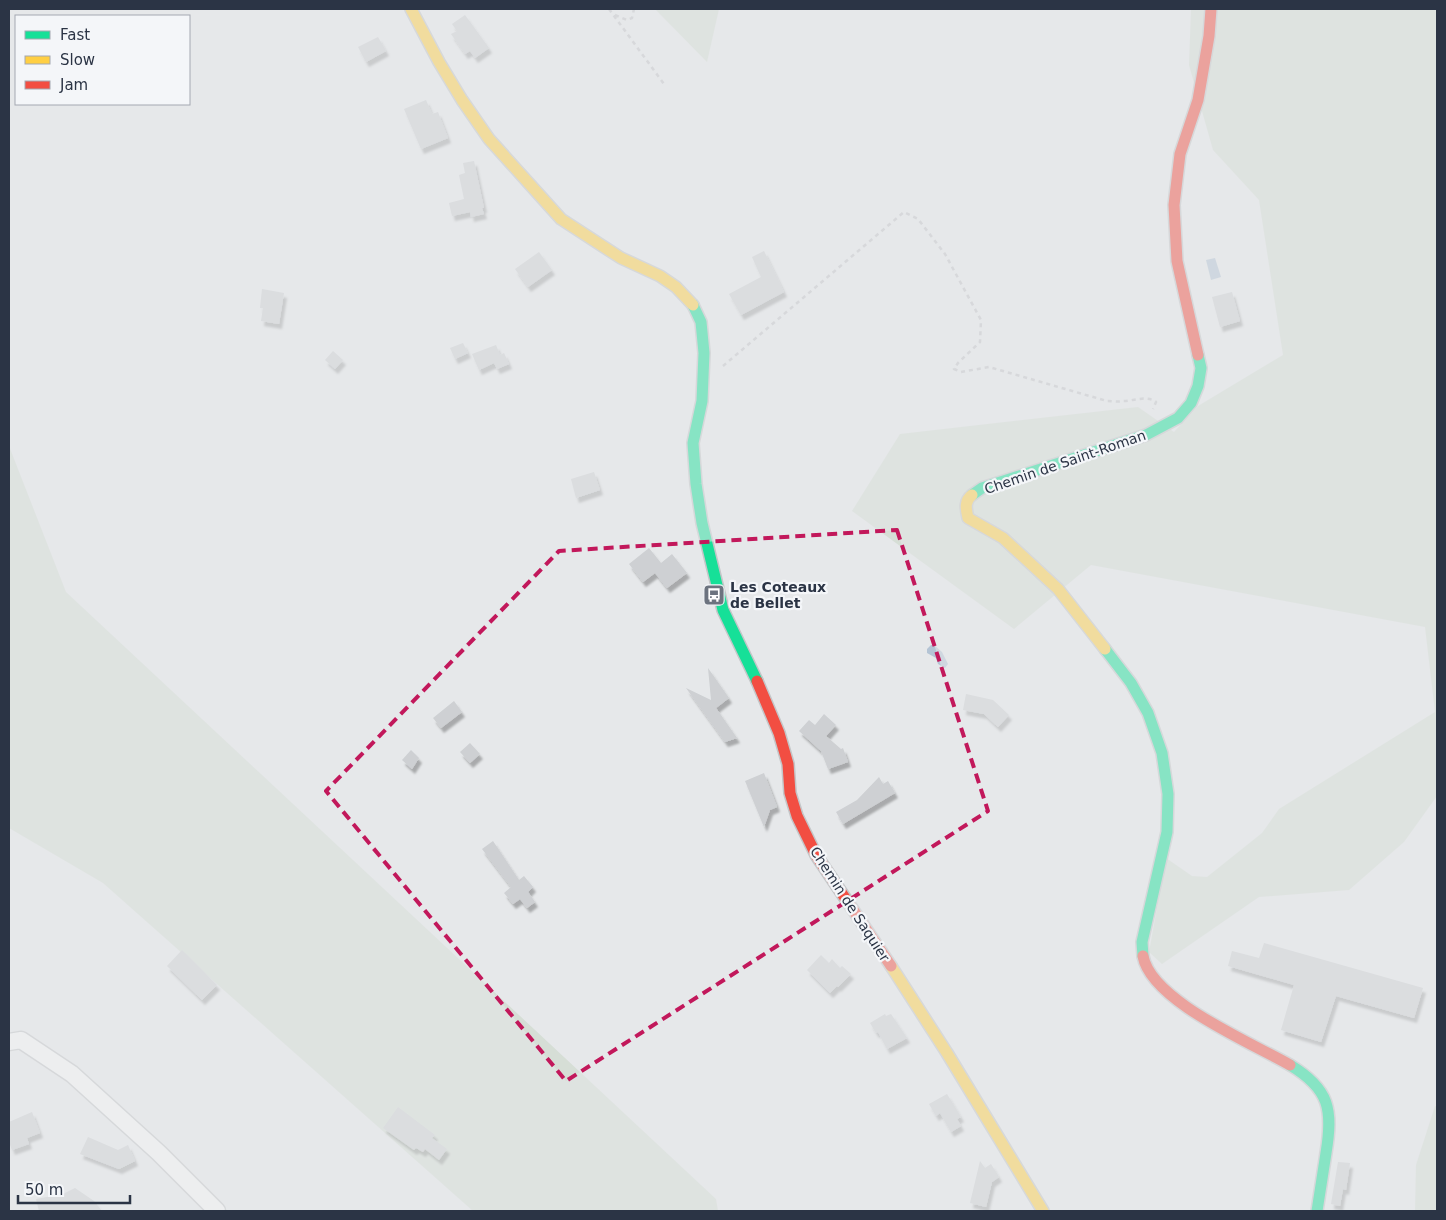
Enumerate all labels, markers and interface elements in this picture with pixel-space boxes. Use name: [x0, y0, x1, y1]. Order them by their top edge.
legend: [15, 15, 190, 105]
text: Fast: [60, 26, 90, 44]
text: Slow: [60, 51, 95, 69]
text: Jam: [59, 76, 88, 94]
street label: Chemin de Saint-Roman: [982, 427, 1148, 497]
place label: Les Coteaux de Bellet: [730, 579, 826, 611]
bus stop icon: Les Coteaux de Bellet: [702, 583, 726, 607]
street label: Chemin de Saquier: [807, 844, 893, 965]
scale bar: [18, 1172, 130, 1204]
text: 50 m: [25, 1181, 63, 1199]

